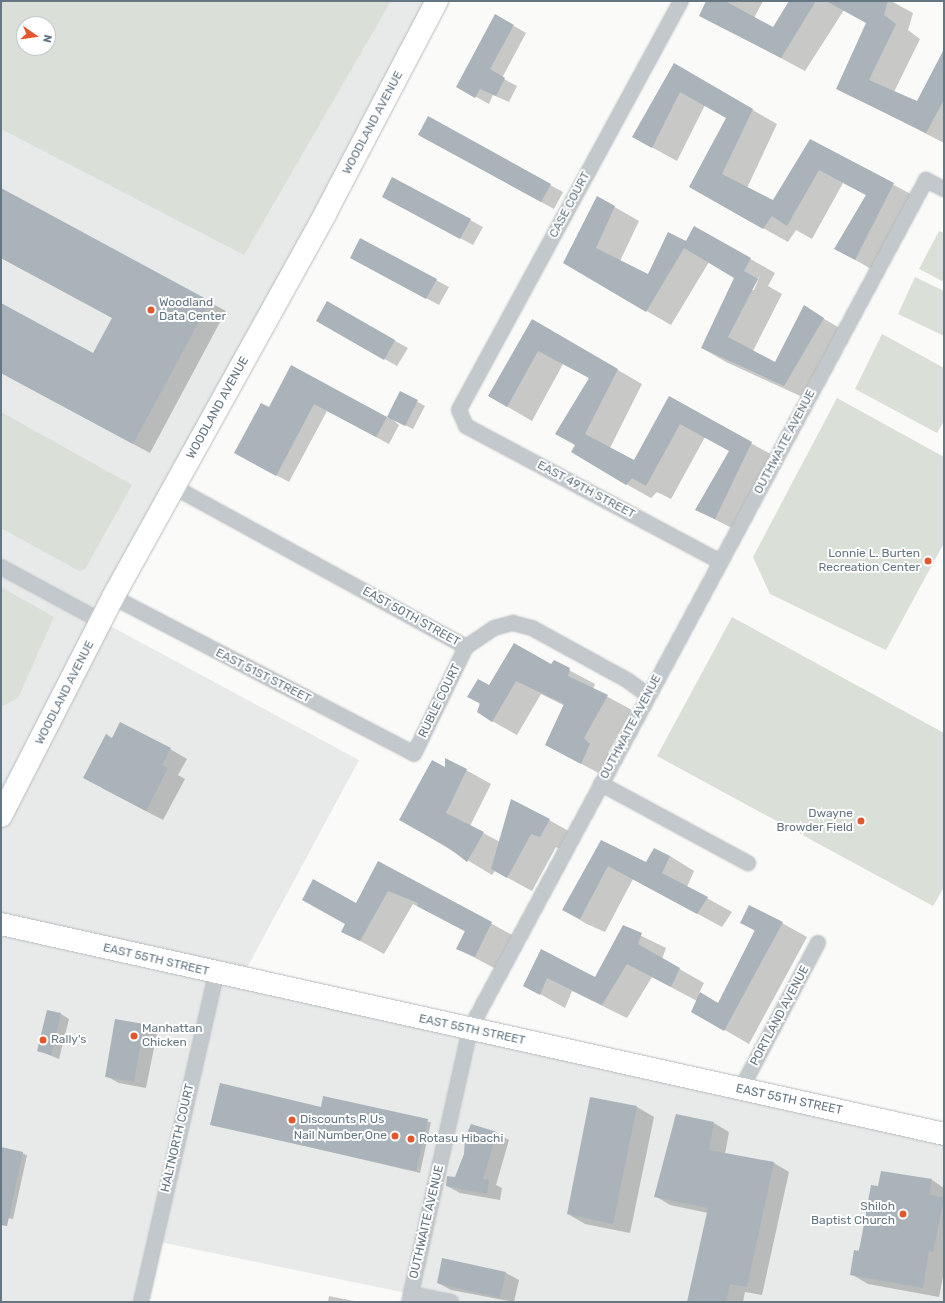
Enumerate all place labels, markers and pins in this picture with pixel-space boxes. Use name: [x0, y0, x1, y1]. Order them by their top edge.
place label: Woodland Data Center: [159, 296, 226, 324]
marker: Woodland Data Center: [146, 305, 156, 315]
place label: Lonnie L. Burten Recreation Center: [819, 547, 920, 575]
marker: Lonnie L. Burten Recreation Center: [923, 556, 933, 566]
place label: Dwayne Browder Field: [776, 807, 853, 835]
marker: Dwayne Browder Field: [856, 816, 866, 826]
place label: Manhattan Chicken: [142, 1022, 203, 1050]
marker: Manhattan Chicken: [129, 1031, 139, 1041]
place label: Rally's: [51, 1033, 86, 1047]
marker: Rally's: [38, 1035, 48, 1045]
place label: Discounts R Us: [300, 1113, 384, 1127]
marker: Discounts R Us: [287, 1115, 297, 1125]
place label: Nail Number One: [294, 1129, 387, 1143]
marker: Nail Number One: [390, 1131, 400, 1141]
place label: Rotasu Hibachi: [419, 1132, 503, 1146]
marker: Rotasu Hibachi: [406, 1134, 416, 1144]
place label: Shiloh Baptist Church: [811, 1200, 895, 1228]
marker: Shiloh Baptist Church: [898, 1209, 908, 1219]

